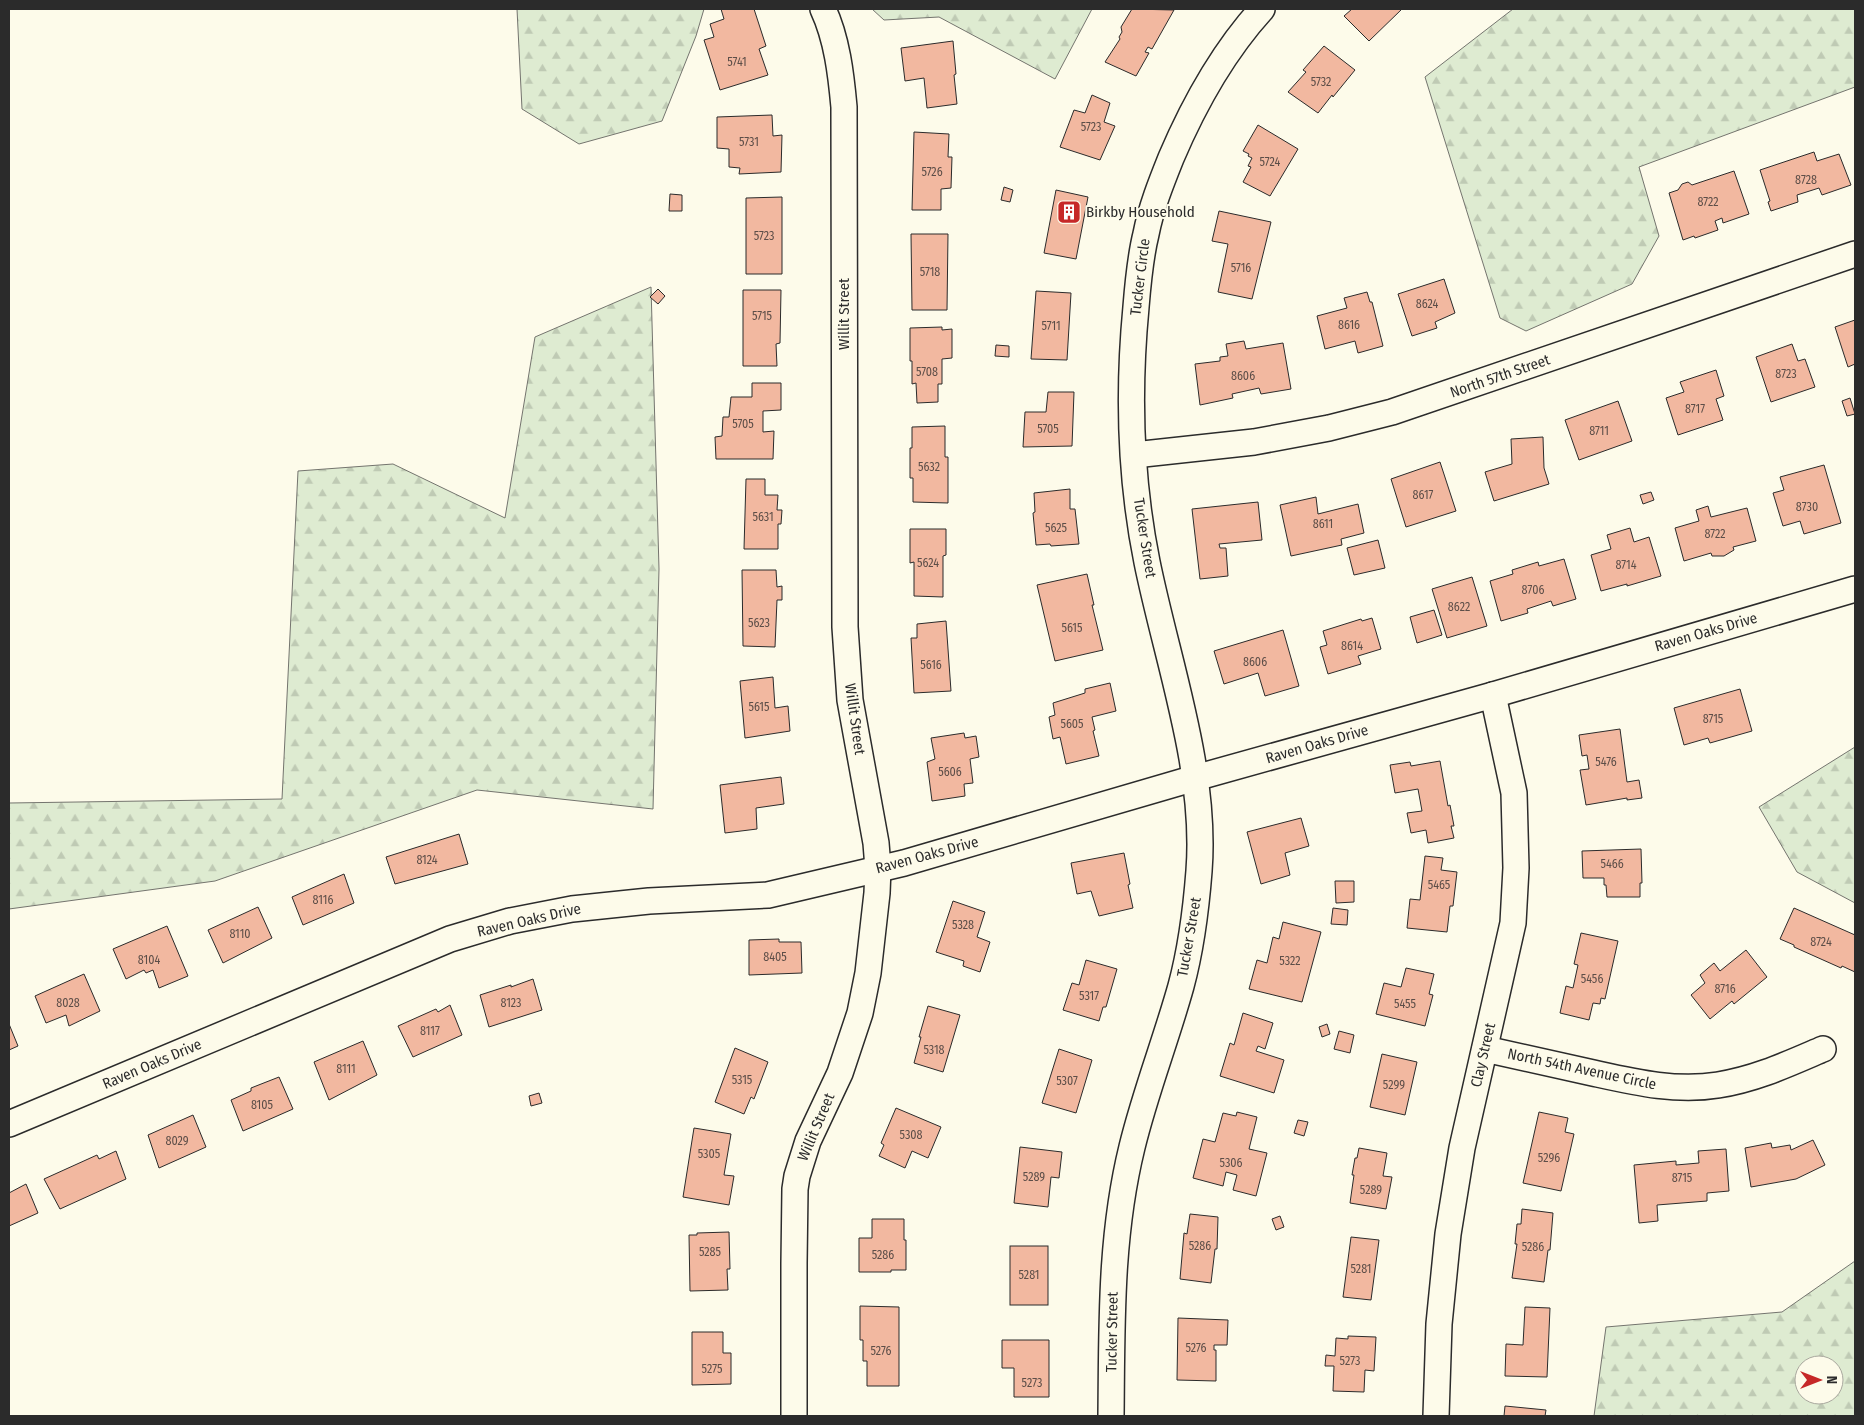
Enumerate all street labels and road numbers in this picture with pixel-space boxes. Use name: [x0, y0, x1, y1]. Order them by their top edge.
street label: Tucker Circle: [1126, 237, 1154, 317]
street label: Willit Street: [835, 278, 853, 350]
street label: North 57th Street: [1448, 350, 1552, 402]
street label: Tucker Street: [1130, 497, 1160, 579]
street label: Raven Oaks Drive: [1653, 609, 1759, 655]
street label: Willit Street: [841, 682, 869, 756]
street label: Raven Oaks Drive: [1264, 721, 1370, 767]
street label: Raven Oaks Drive: [874, 833, 980, 877]
street label: Tucker Street: [1173, 896, 1205, 978]
street label: Raven Oaks Drive: [475, 899, 583, 941]
street label: Clay Street: [1467, 1021, 1499, 1089]
street label: Raven Oaks Drive: [100, 1035, 204, 1093]
street label: North 54th Avenue Circle: [1506, 1044, 1658, 1094]
street label: Willit Street: [794, 1090, 838, 1164]
street label: Tucker Street: [1102, 1291, 1122, 1372]

